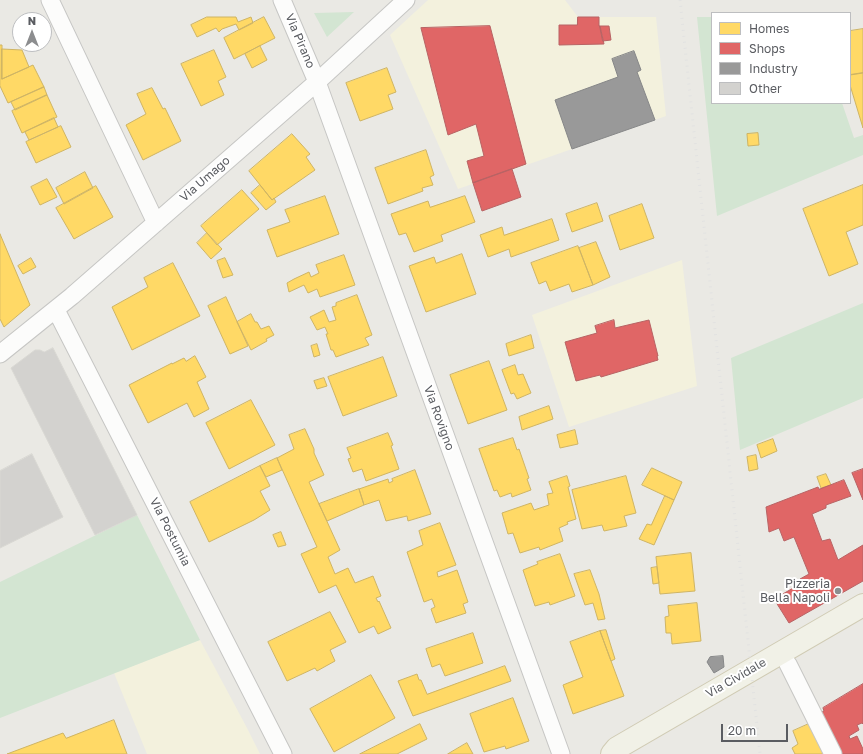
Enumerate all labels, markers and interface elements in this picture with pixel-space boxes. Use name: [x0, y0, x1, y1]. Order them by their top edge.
street label: Via Pirano: [282, 11, 318, 71]
north arrow: [12, 12, 52, 52]
legend: [711, 12, 851, 104]
text: N: [28, 14, 36, 27]
text: Homes: [749, 21, 789, 36]
text: Shops: [749, 41, 785, 56]
text: Industry: [749, 61, 798, 76]
text: Other: [749, 81, 782, 96]
street label: Via Umago: [177, 153, 233, 205]
street label: Via Rovigno: [421, 384, 457, 452]
street label: Via Postumia: [147, 495, 193, 569]
place label: Pizzeria Bella Napoli: [760, 577, 830, 605]
marker: Pizzeria Bella Napoli: [833, 586, 843, 596]
street label: Via Cividale: [703, 655, 769, 701]
scale bar: [723, 716, 790, 742]
text: 20 m: [728, 723, 756, 738]

